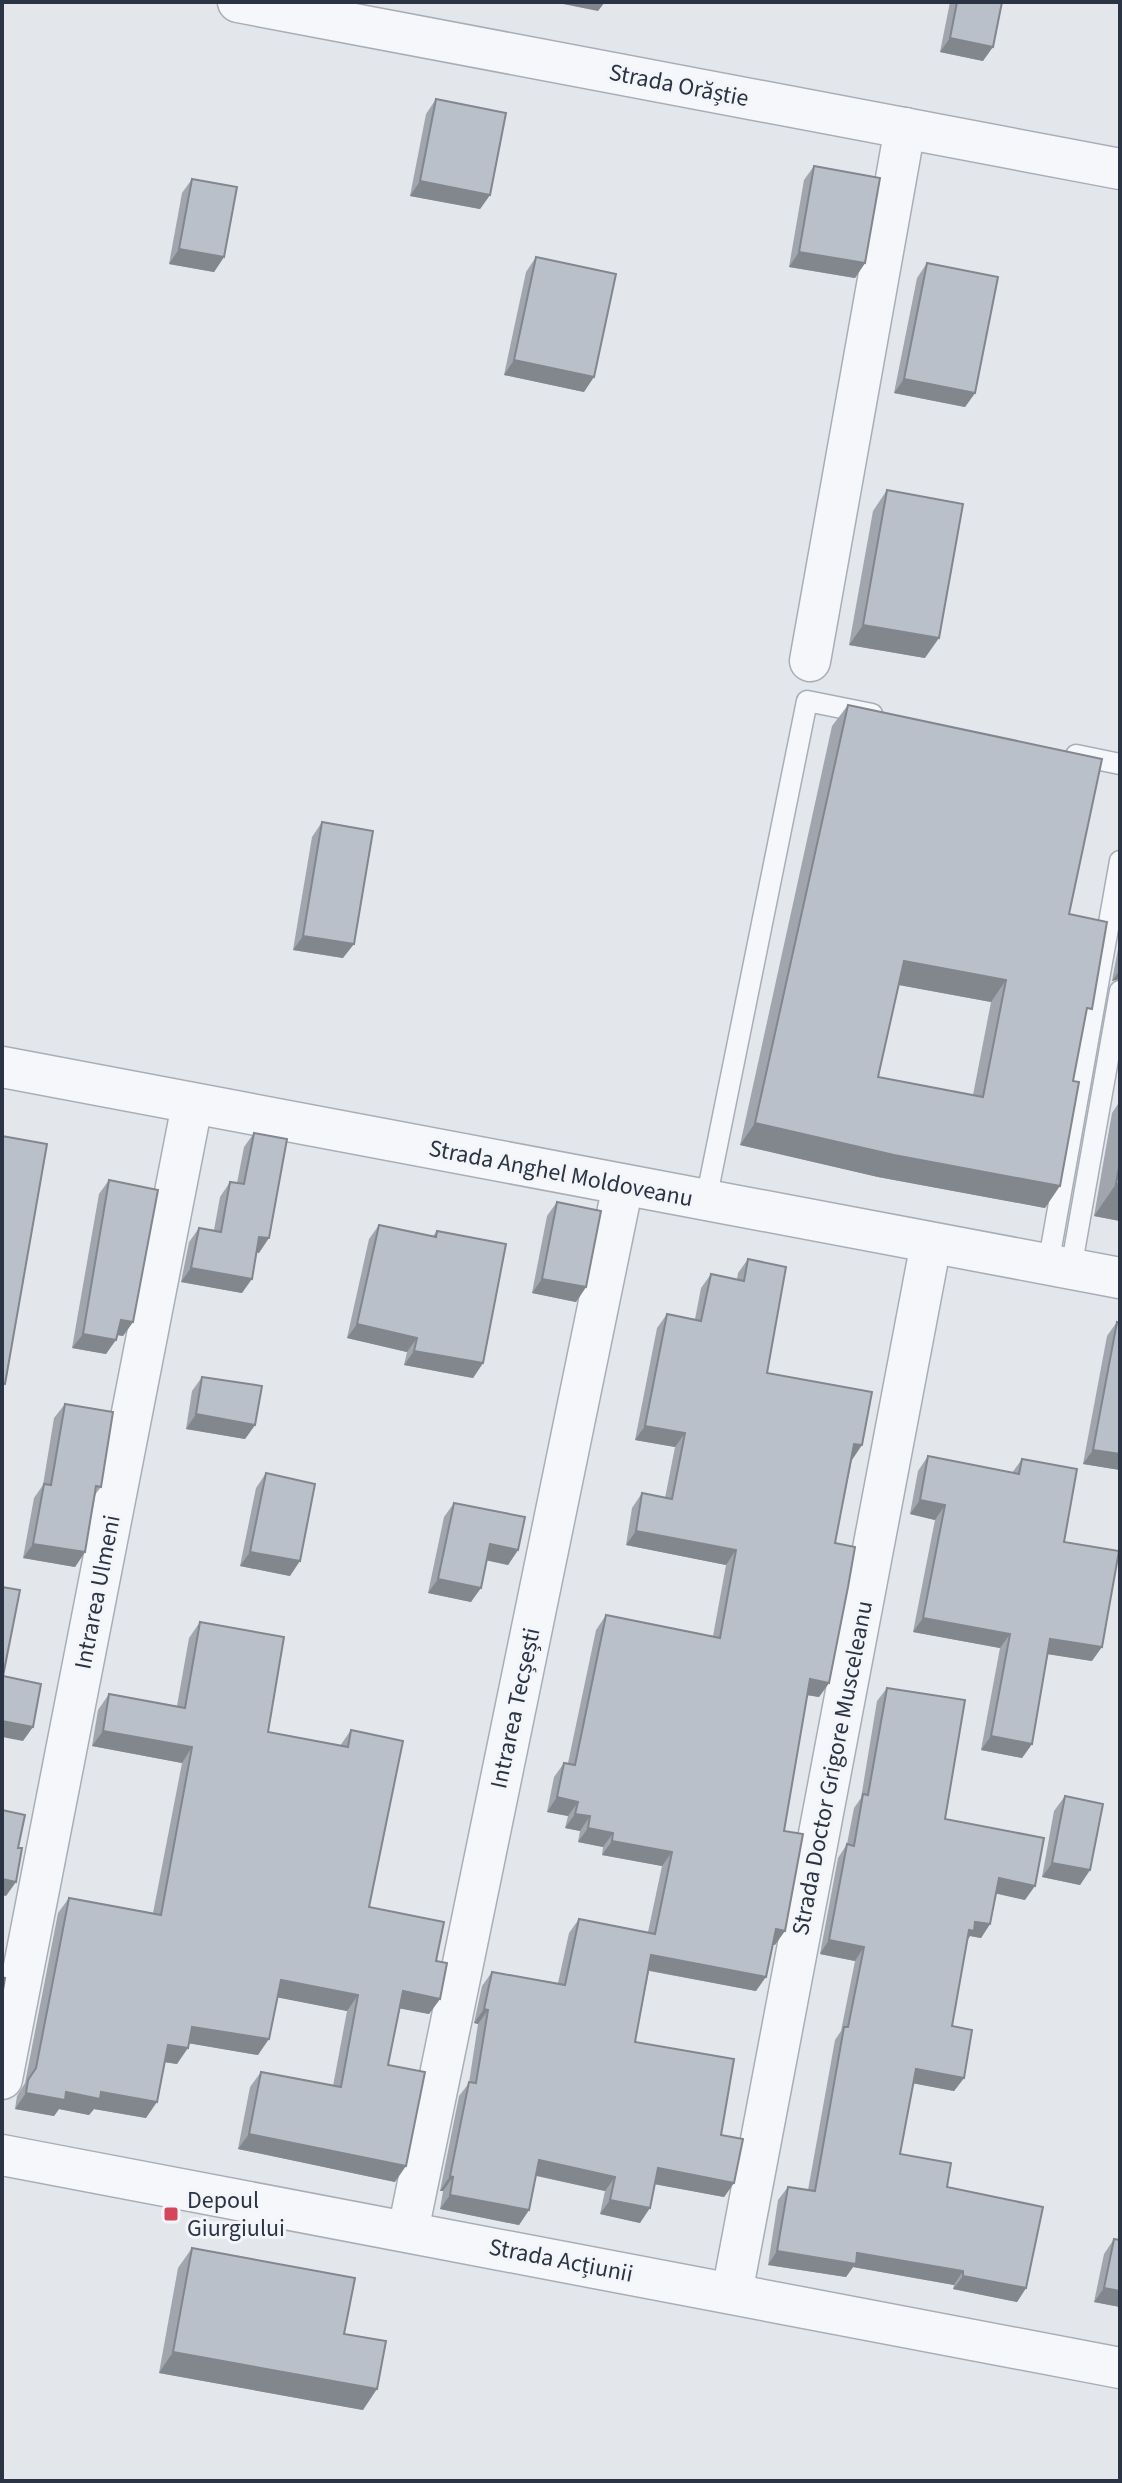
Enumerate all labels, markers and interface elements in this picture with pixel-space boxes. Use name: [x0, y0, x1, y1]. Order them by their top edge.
street label: Strada Orăștie: [606, 55, 752, 116]
street label: Strada Anghel Moldoveanu: [426, 1131, 696, 1216]
street label: Intrarea Ulmeni: [65, 1512, 130, 1672]
street label: Strada Doctor Grigore Musceleanu: [783, 1598, 882, 1938]
street label: Intrarea Tecșești: [481, 1624, 550, 1792]
place label: Depoul Giurgiului: [187, 2183, 285, 2246]
marker: Depoul Giurgiului: [162, 2205, 180, 2223]
street label: Strada Acțiunii: [486, 2229, 636, 2292]

